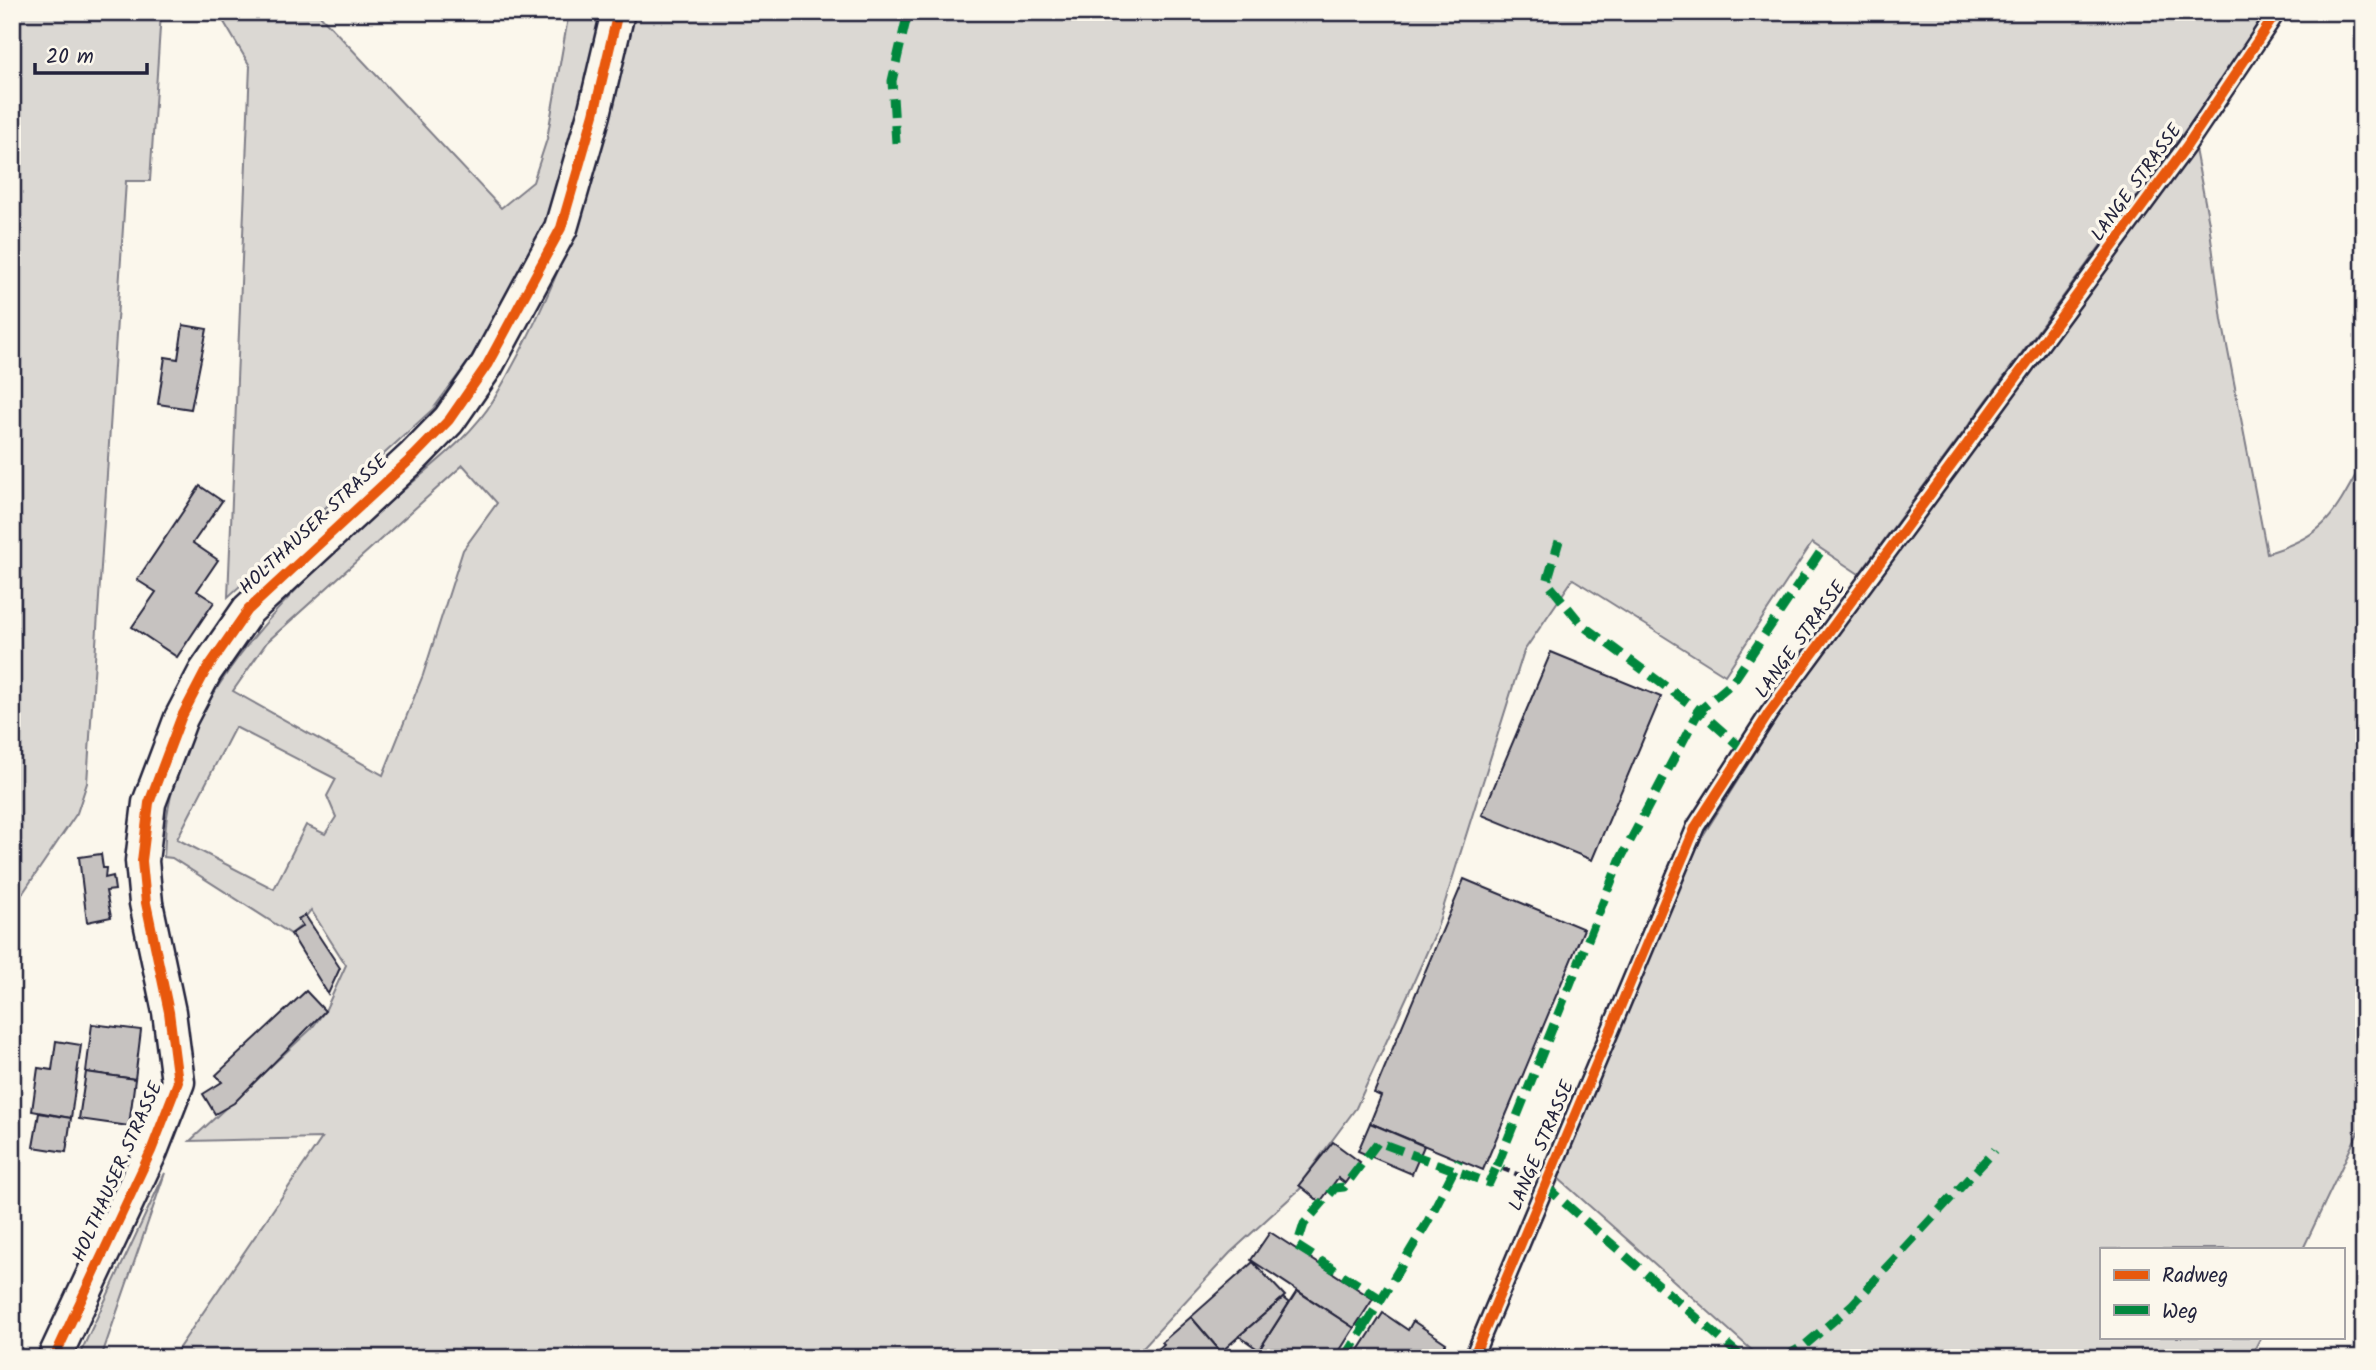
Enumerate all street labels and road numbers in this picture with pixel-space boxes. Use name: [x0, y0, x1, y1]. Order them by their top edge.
street label: LANGE STRASSE: [2084, 117, 2191, 248]
street label: HOLTHAUSER STRASSE: [233, 447, 396, 602]
street label: LANGE STRASSE: [1748, 574, 1855, 705]
street label: LANGE STRASSE: [1501, 1075, 1583, 1216]
street label: HOLTHAUSER STRASSE: [65, 1076, 172, 1267]

